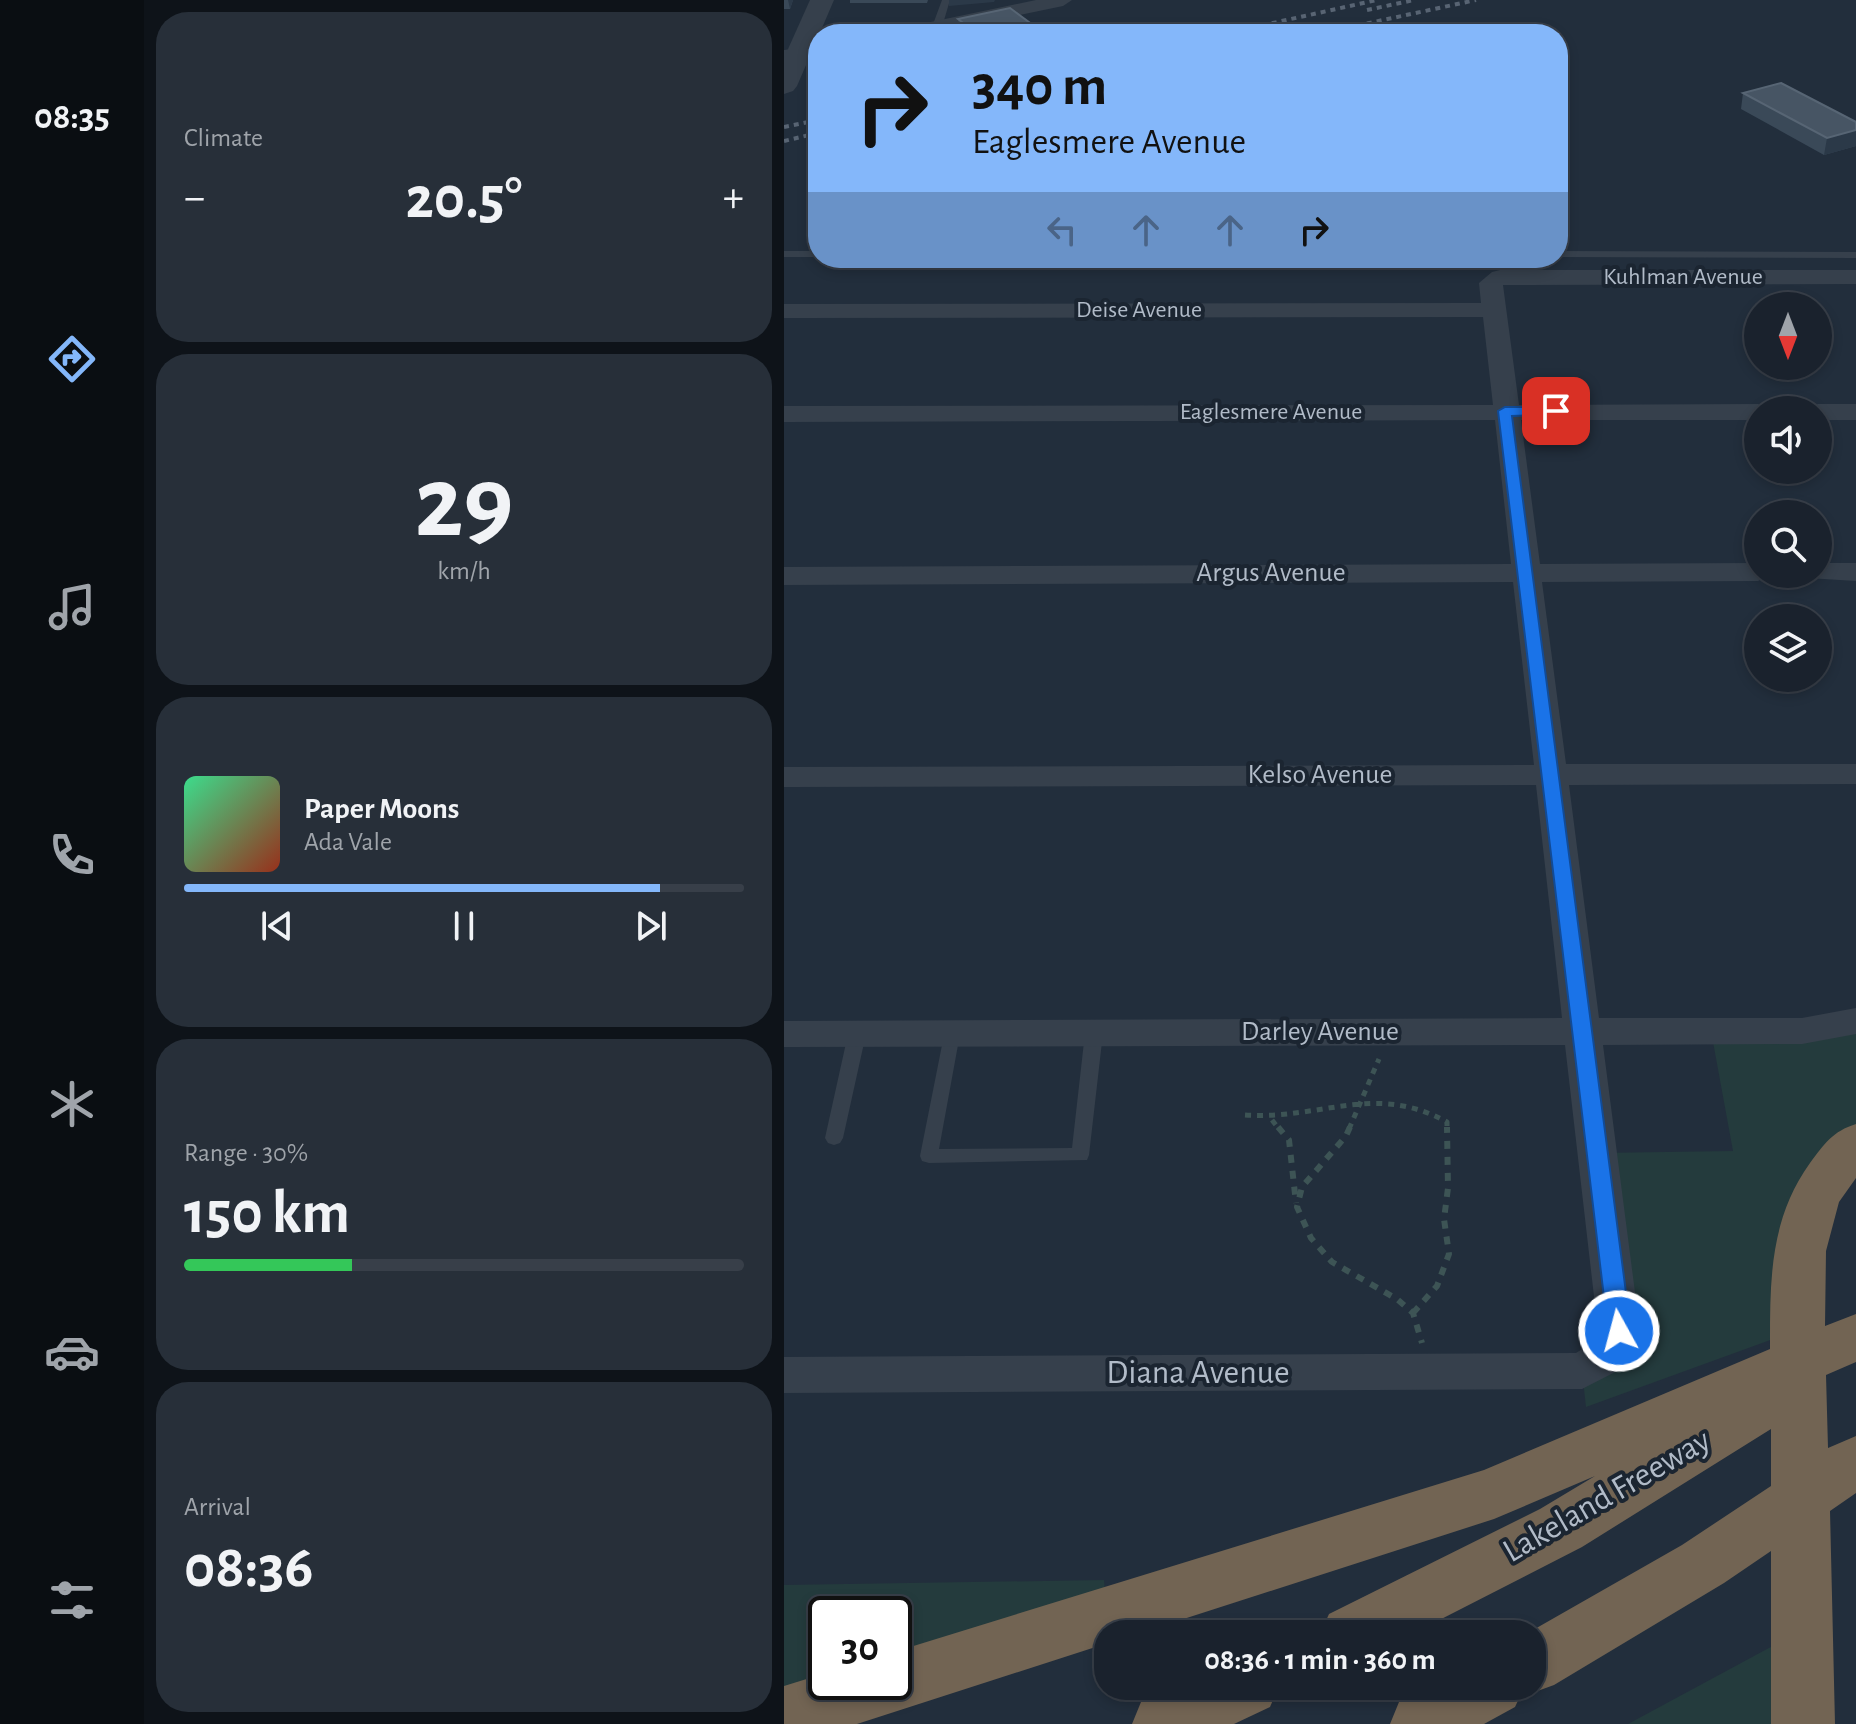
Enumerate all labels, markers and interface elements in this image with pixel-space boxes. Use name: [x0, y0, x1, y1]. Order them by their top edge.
icon: right: [840, 56, 944, 160]
text: 340 m: [972, 59, 1107, 115]
text: 08:35: [34, 99, 110, 135]
text: Eaglesmere Avenue: [972, 124, 1246, 160]
text: Climate: [184, 125, 263, 151]
text: 20.5°: [406, 169, 522, 229]
text: −: [184, 176, 205, 220]
text: +: [723, 176, 744, 220]
icon: left: [1040, 208, 1084, 252]
icon: ahead: [1124, 208, 1168, 252]
icon: ahead: [1208, 208, 1252, 252]
icon: right: [1292, 208, 1336, 252]
street label: Kuhlman Avenue: [1603, 265, 1763, 289]
north arrow: [1744, 292, 1832, 380]
map controls: [1744, 292, 1832, 692]
street label: Deise Avenue: [1076, 298, 1202, 322]
icon: directions: [44, 331, 100, 387]
pin: [1522, 377, 1590, 445]
icon: arrive: [1534, 389, 1578, 433]
button: sound: [1744, 396, 1832, 484]
street label: Eaglesmere Avenue: [1180, 400, 1362, 424]
text: 29: [414, 452, 514, 556]
button: search: [1744, 500, 1832, 588]
text: km/h: [437, 558, 491, 584]
street label: Argus Avenue: [1196, 559, 1346, 587]
icon: music: [44, 579, 100, 635]
button: layers: [1744, 604, 1832, 692]
street label: Kelso Avenue: [1248, 761, 1392, 789]
text: Paper Moons: [304, 794, 459, 824]
icon: phone: [44, 827, 100, 883]
text: Ada Vale: [304, 829, 392, 855]
icon: previous: [255, 904, 299, 948]
icon: pause: [442, 904, 486, 948]
icon: next: [629, 904, 673, 948]
street label: Darley Avenue: [1241, 1018, 1399, 1046]
icon: climate: [44, 1076, 100, 1132]
text: Range · 30%: [184, 1140, 308, 1166]
text: 150 km: [184, 1184, 350, 1244]
position arrow: [1577, 1289, 1661, 1373]
icon: car: [44, 1324, 100, 1380]
street label: Diana Avenue: [1106, 1356, 1290, 1390]
street label: Lakeland Freeway: [1498, 1423, 1717, 1569]
text: Arrival: [184, 1494, 251, 1520]
text: 08:36: [184, 1538, 313, 1598]
icon: filters: [44, 1572, 100, 1628]
speed limit sign: 30: [808, 1596, 912, 1700]
text: 08:36 · 1 min · 360 m: [1204, 1645, 1436, 1675]

